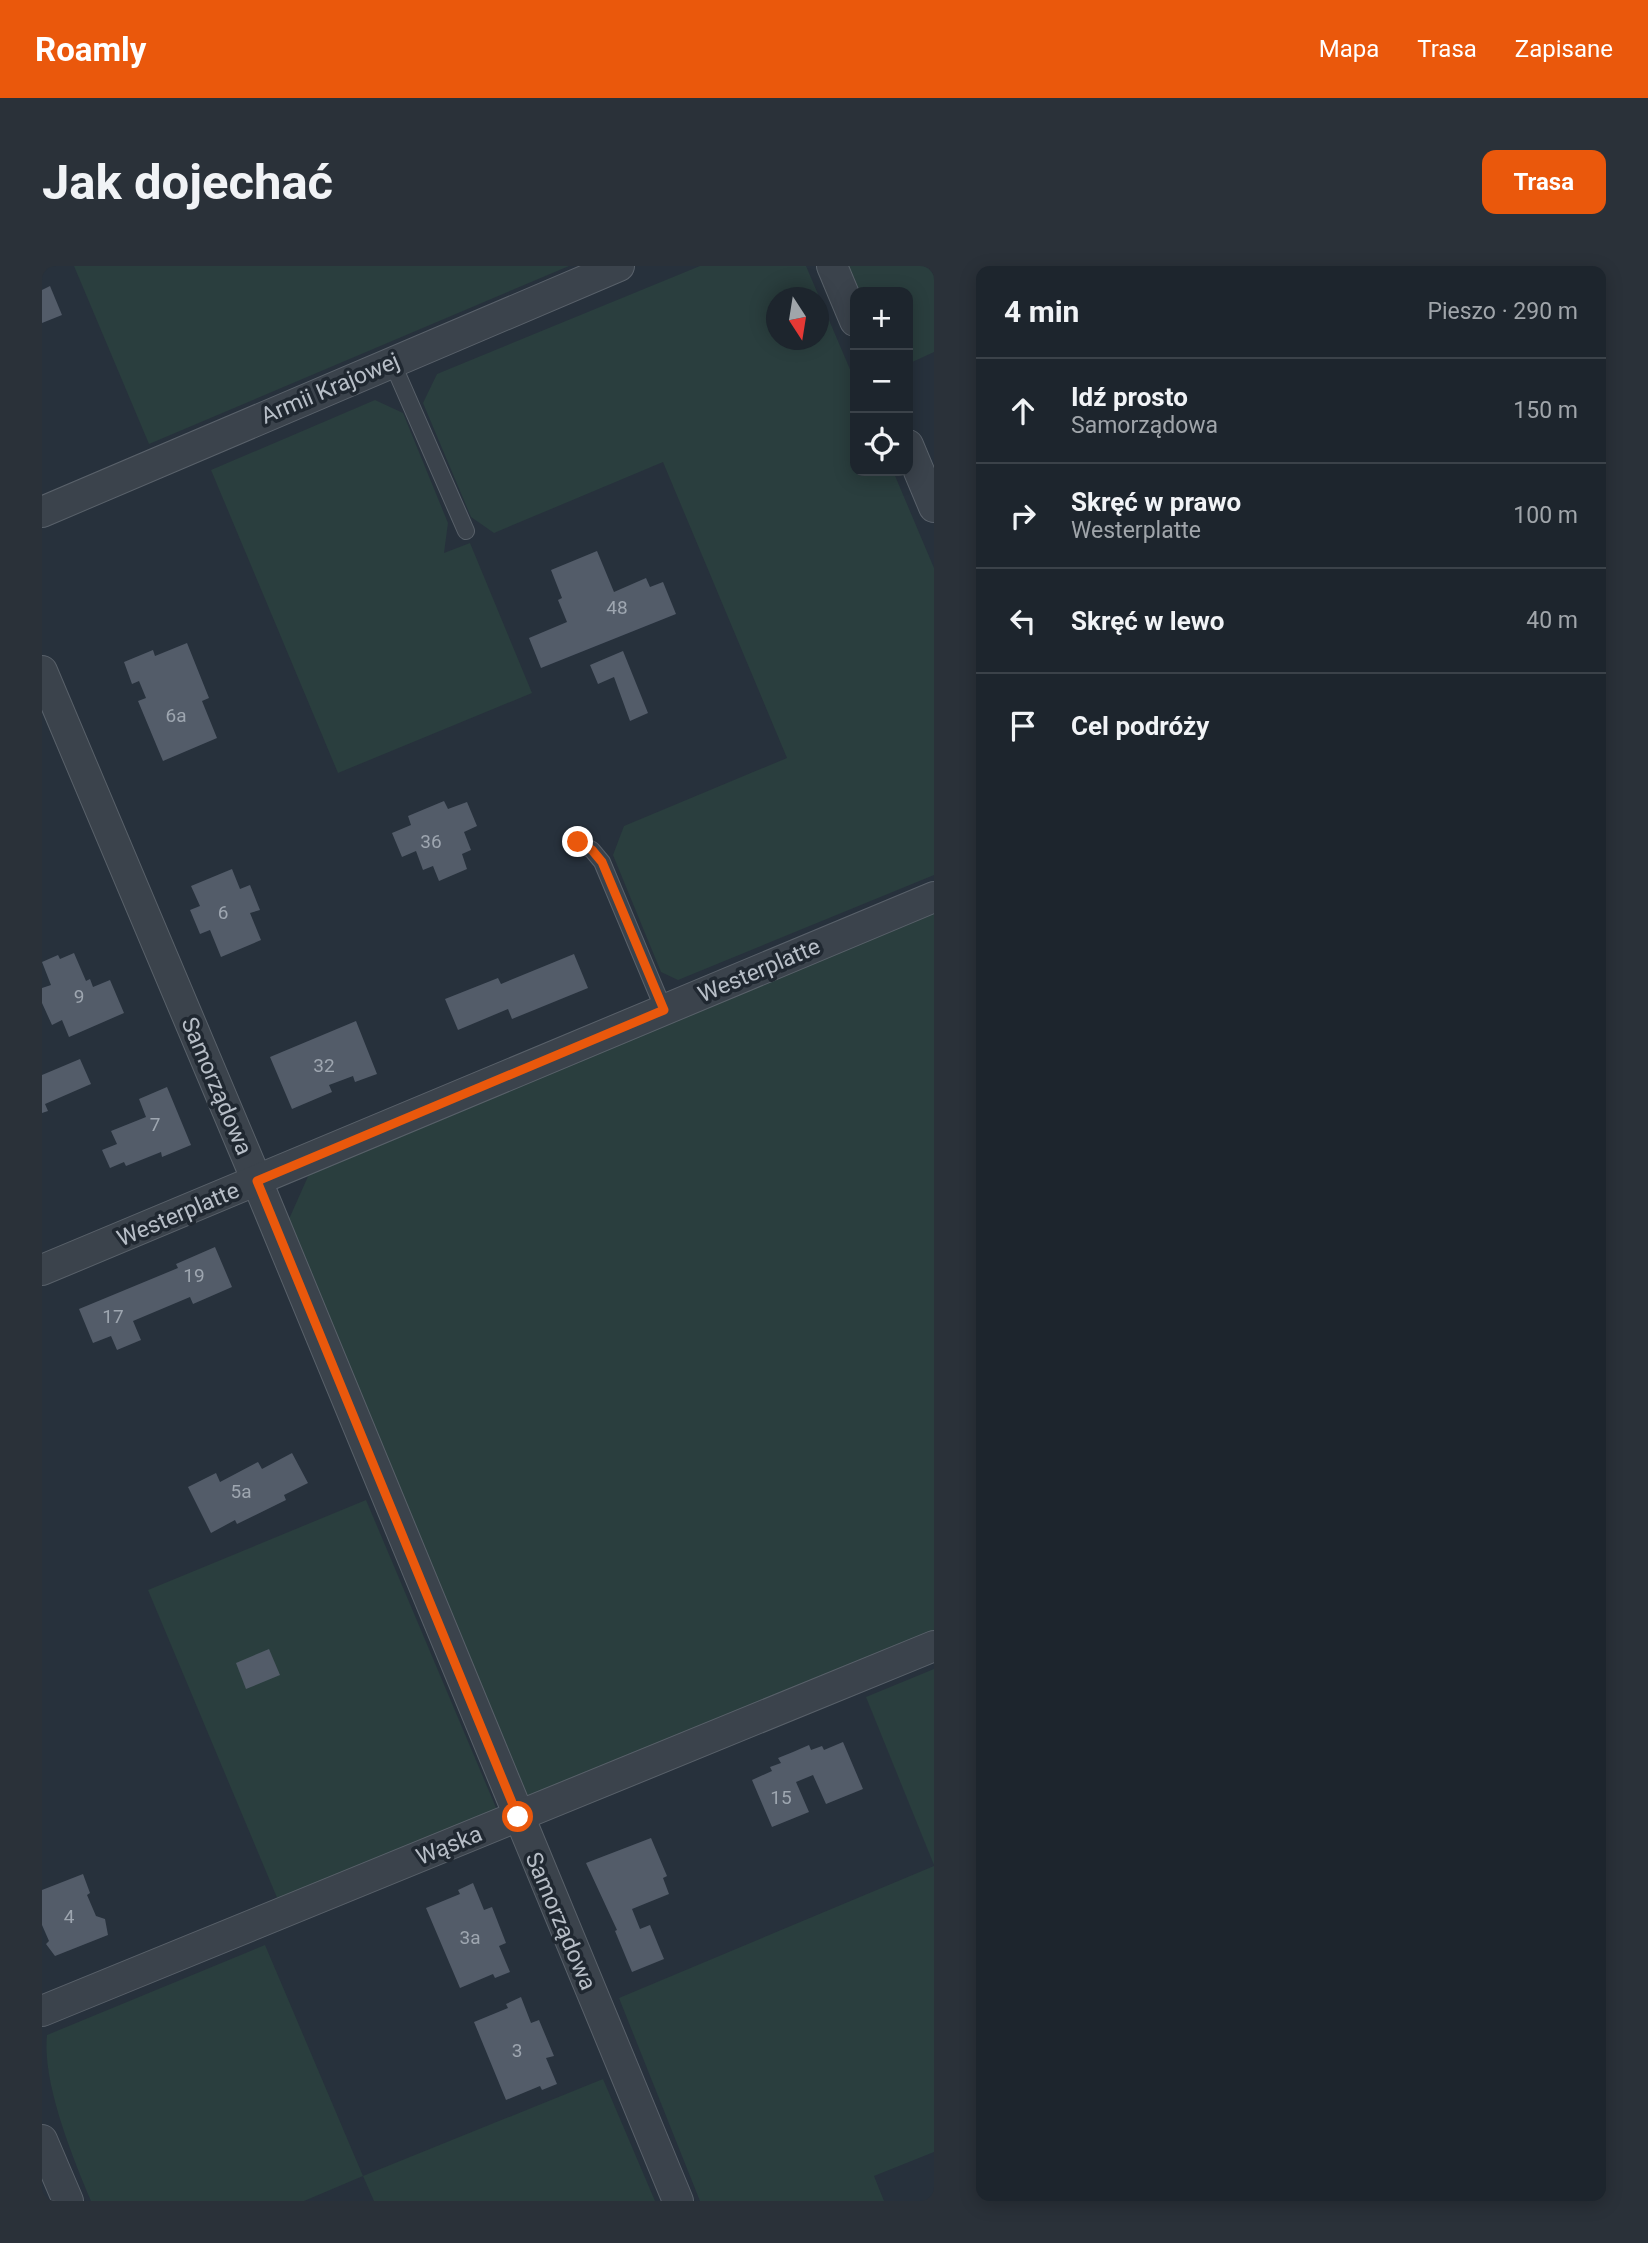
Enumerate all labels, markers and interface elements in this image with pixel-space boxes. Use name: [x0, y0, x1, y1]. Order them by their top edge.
text: Roamly: [35, 30, 146, 69]
text: Mapa: [1319, 35, 1379, 63]
text: Trasa: [1417, 35, 1477, 63]
text: Zapisane: [1515, 35, 1613, 63]
button: Trasa: [1482, 150, 1606, 214]
text: Jak dojechać: [42, 154, 333, 211]
north arrow: [766, 287, 829, 350]
map controls: [850, 287, 913, 476]
button: +: [850, 287, 913, 350]
text: 4 min: [1004, 294, 1079, 329]
text: Pieszo · 290 m: [1427, 298, 1578, 325]
street label: Armii Krajowej: [257, 347, 403, 430]
button: −: [850, 350, 913, 413]
text: Idź prosto: [1071, 382, 1188, 412]
icon: ahead: [1004, 392, 1042, 430]
text: 150 m: [1513, 397, 1578, 424]
text: Samorządowa: [1071, 412, 1218, 439]
button: locate: [850, 413, 913, 476]
text: Skręć w prawo: [1071, 487, 1241, 517]
icon: right: [1004, 497, 1042, 535]
text: 100 m: [1513, 502, 1578, 529]
text: Westerplatte: [1071, 517, 1201, 544]
house number: 48: [606, 596, 628, 619]
icon: left: [1004, 602, 1042, 640]
text: Skręć w lewo: [1071, 606, 1224, 636]
text: 40 m: [1526, 607, 1578, 634]
house number: 6a: [165, 704, 187, 727]
icon: arrive: [1004, 707, 1042, 745]
text: Cel podróży: [1071, 711, 1209, 741]
route end: [562, 826, 593, 857]
house number: 36: [420, 830, 442, 853]
house number: 6: [218, 901, 228, 924]
street label: Westerplatte: [694, 933, 824, 1008]
house number: 9: [74, 985, 84, 1008]
street label: Samorządowa: [175, 1013, 258, 1159]
house number: 32: [313, 1054, 335, 1077]
house number: 7: [150, 1113, 160, 1136]
street label: Westerplatte: [113, 1177, 243, 1252]
house number: 19: [183, 1264, 205, 1287]
house number: 17: [102, 1305, 124, 1328]
house number: 5a: [230, 1480, 252, 1503]
house number: 15: [770, 1786, 792, 1809]
route start: [502, 1801, 533, 1832]
street label: Wąska: [412, 1820, 486, 1871]
street label: Samorządowa: [519, 1848, 602, 1994]
house number: 4: [64, 1905, 75, 1928]
house number: 3a: [459, 1926, 481, 1949]
house number: 3: [512, 2039, 522, 2062]

